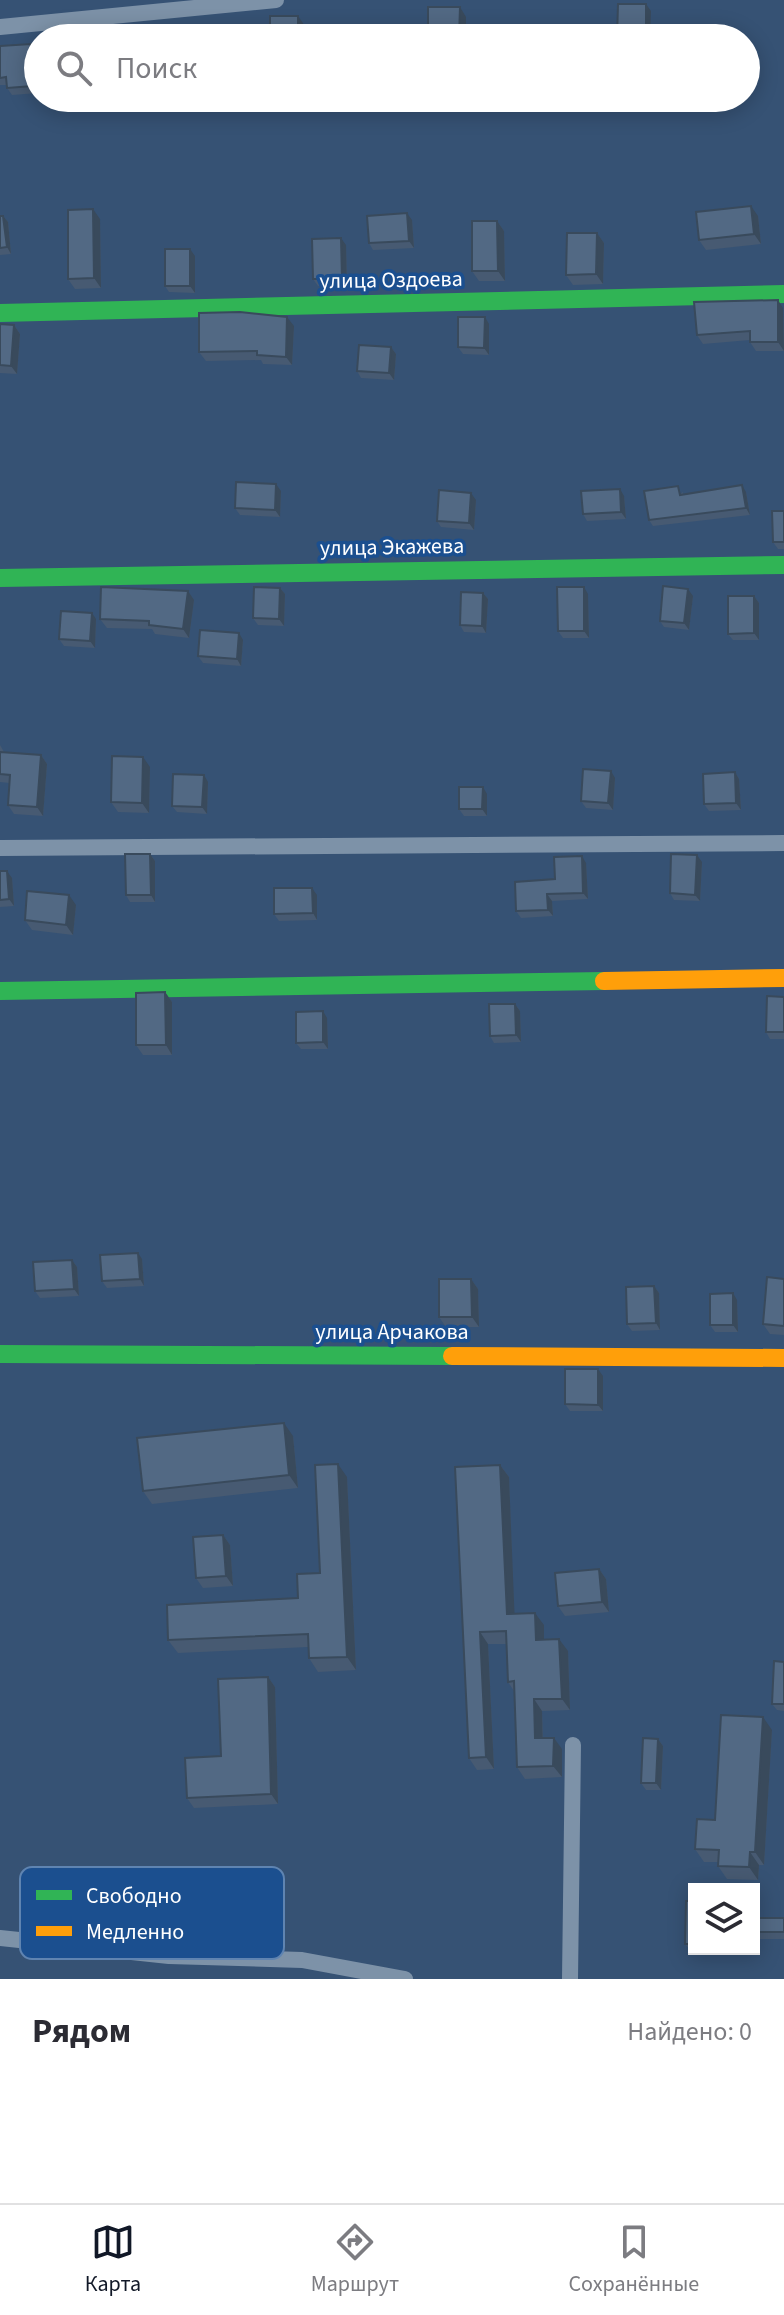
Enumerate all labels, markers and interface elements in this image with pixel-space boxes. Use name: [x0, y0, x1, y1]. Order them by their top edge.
search box: [24, 24, 760, 112]
icon: search: [52, 46, 96, 90]
text: Поиск: [116, 47, 197, 90]
street label: улица Оздоева: [319, 263, 463, 297]
street label: улица Экажева: [320, 530, 464, 564]
street label: улица Арчакова: [315, 1316, 469, 1348]
legend: [20, 1867, 284, 1959]
text: Свободно: [86, 1880, 182, 1912]
map controls: [688, 1883, 760, 1955]
button: layers: [688, 1883, 760, 1955]
text: Медленно: [86, 1916, 184, 1948]
text: Рядом: [32, 2007, 131, 2056]
text: Найдено: 0: [627, 2013, 752, 2050]
tab: Карта: [85, 2220, 141, 2300]
tab: Маршрут: [311, 2220, 399, 2300]
tab: Сохранённые: [569, 2220, 699, 2300]

